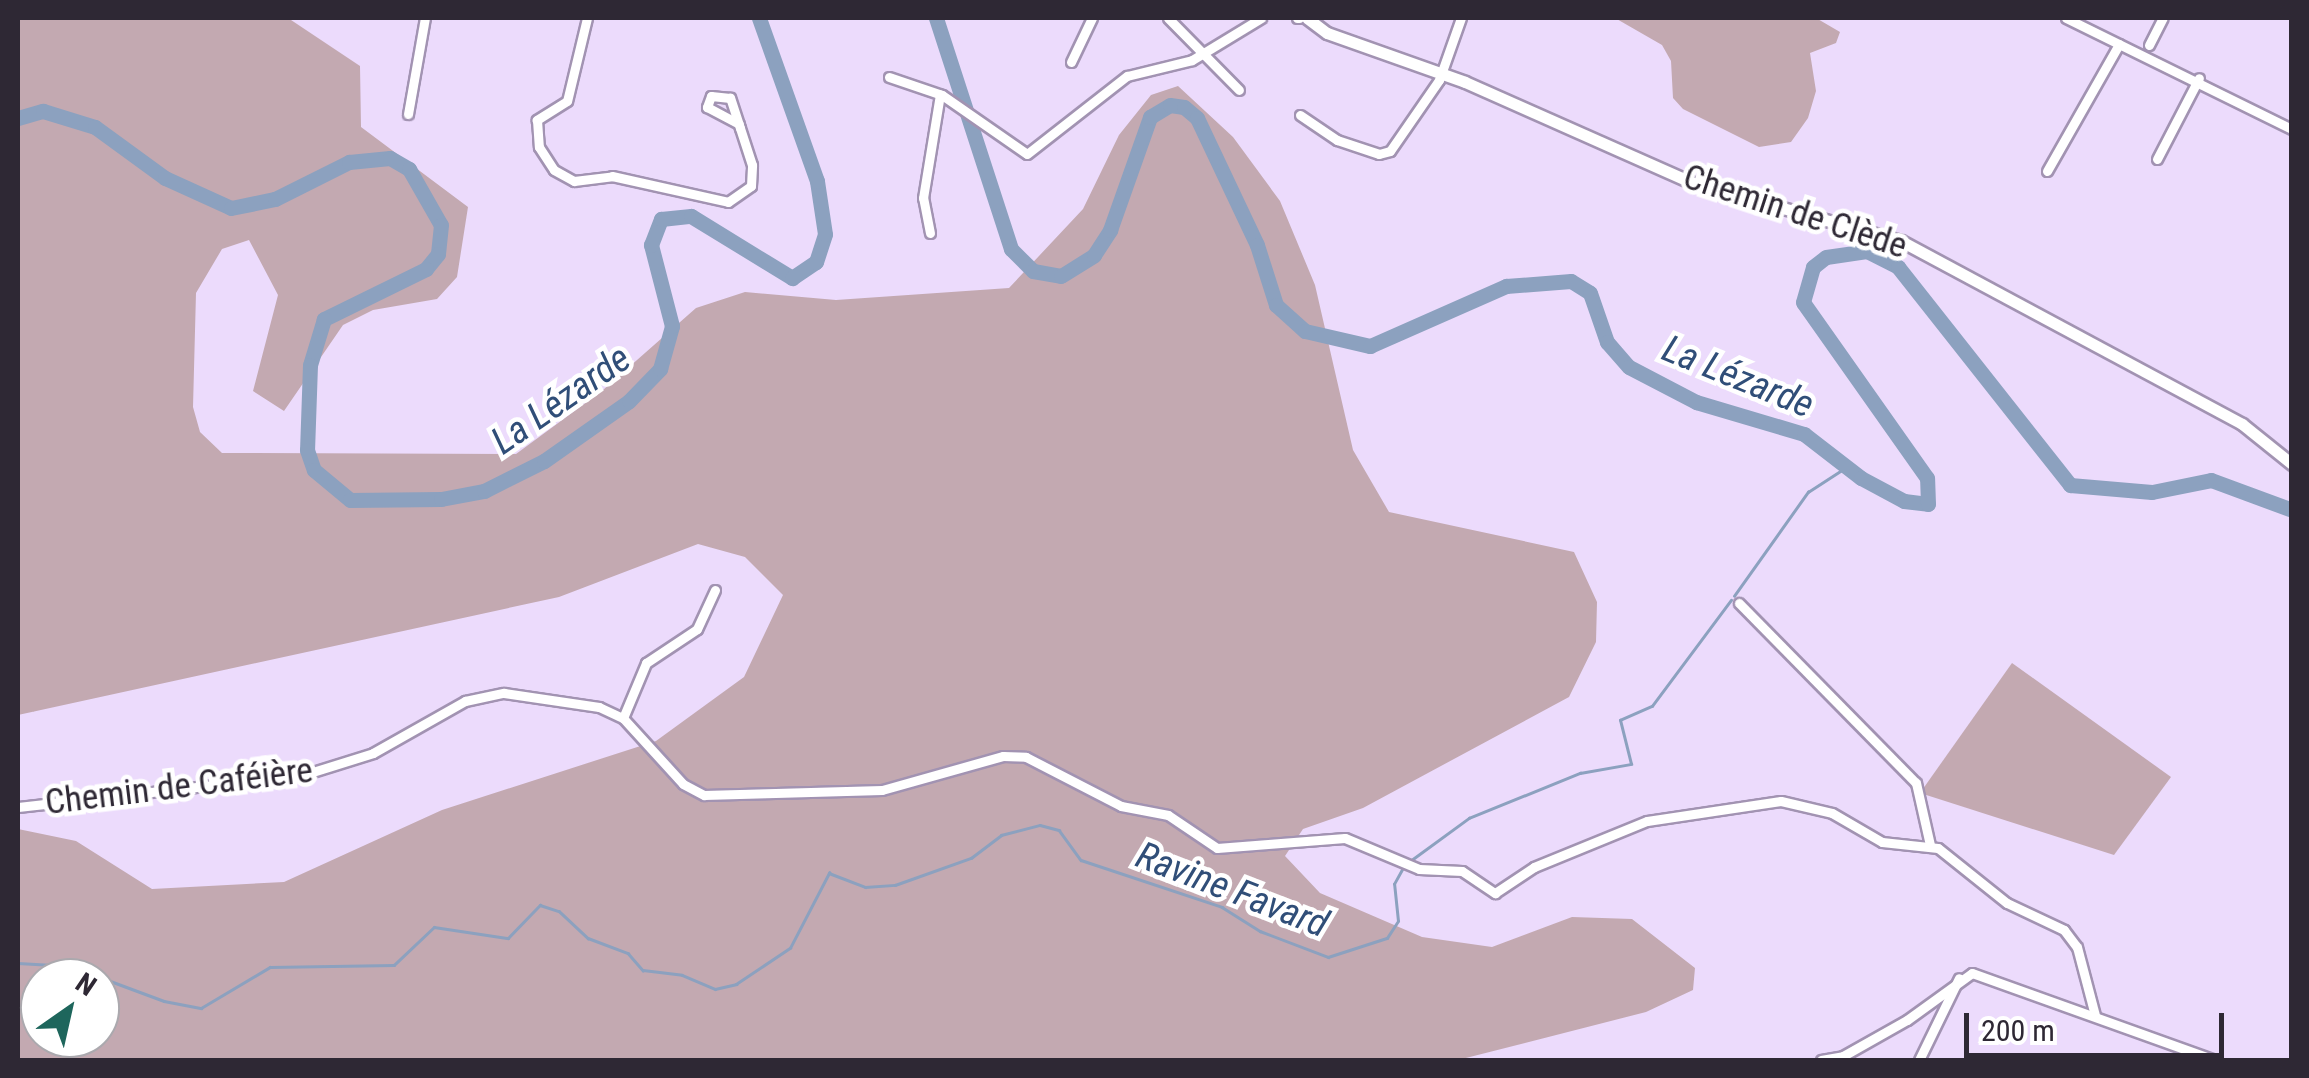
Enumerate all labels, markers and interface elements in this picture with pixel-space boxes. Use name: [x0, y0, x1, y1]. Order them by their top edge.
street label: Chemin de Clède: [1678, 156, 1912, 268]
water label: La Lézarde: [1656, 326, 1820, 428]
water label: La Lézarde: [483, 336, 639, 464]
street label: Chemin de Caféière: [43, 750, 315, 824]
water label: Ravine Favard: [1130, 833, 1334, 947]
north arrow: [20, 958, 120, 1058]
text: N: [70, 966, 102, 1003]
scale bar: [1969, 993, 2229, 1055]
text: 200 m: [1981, 1013, 2055, 1048]

